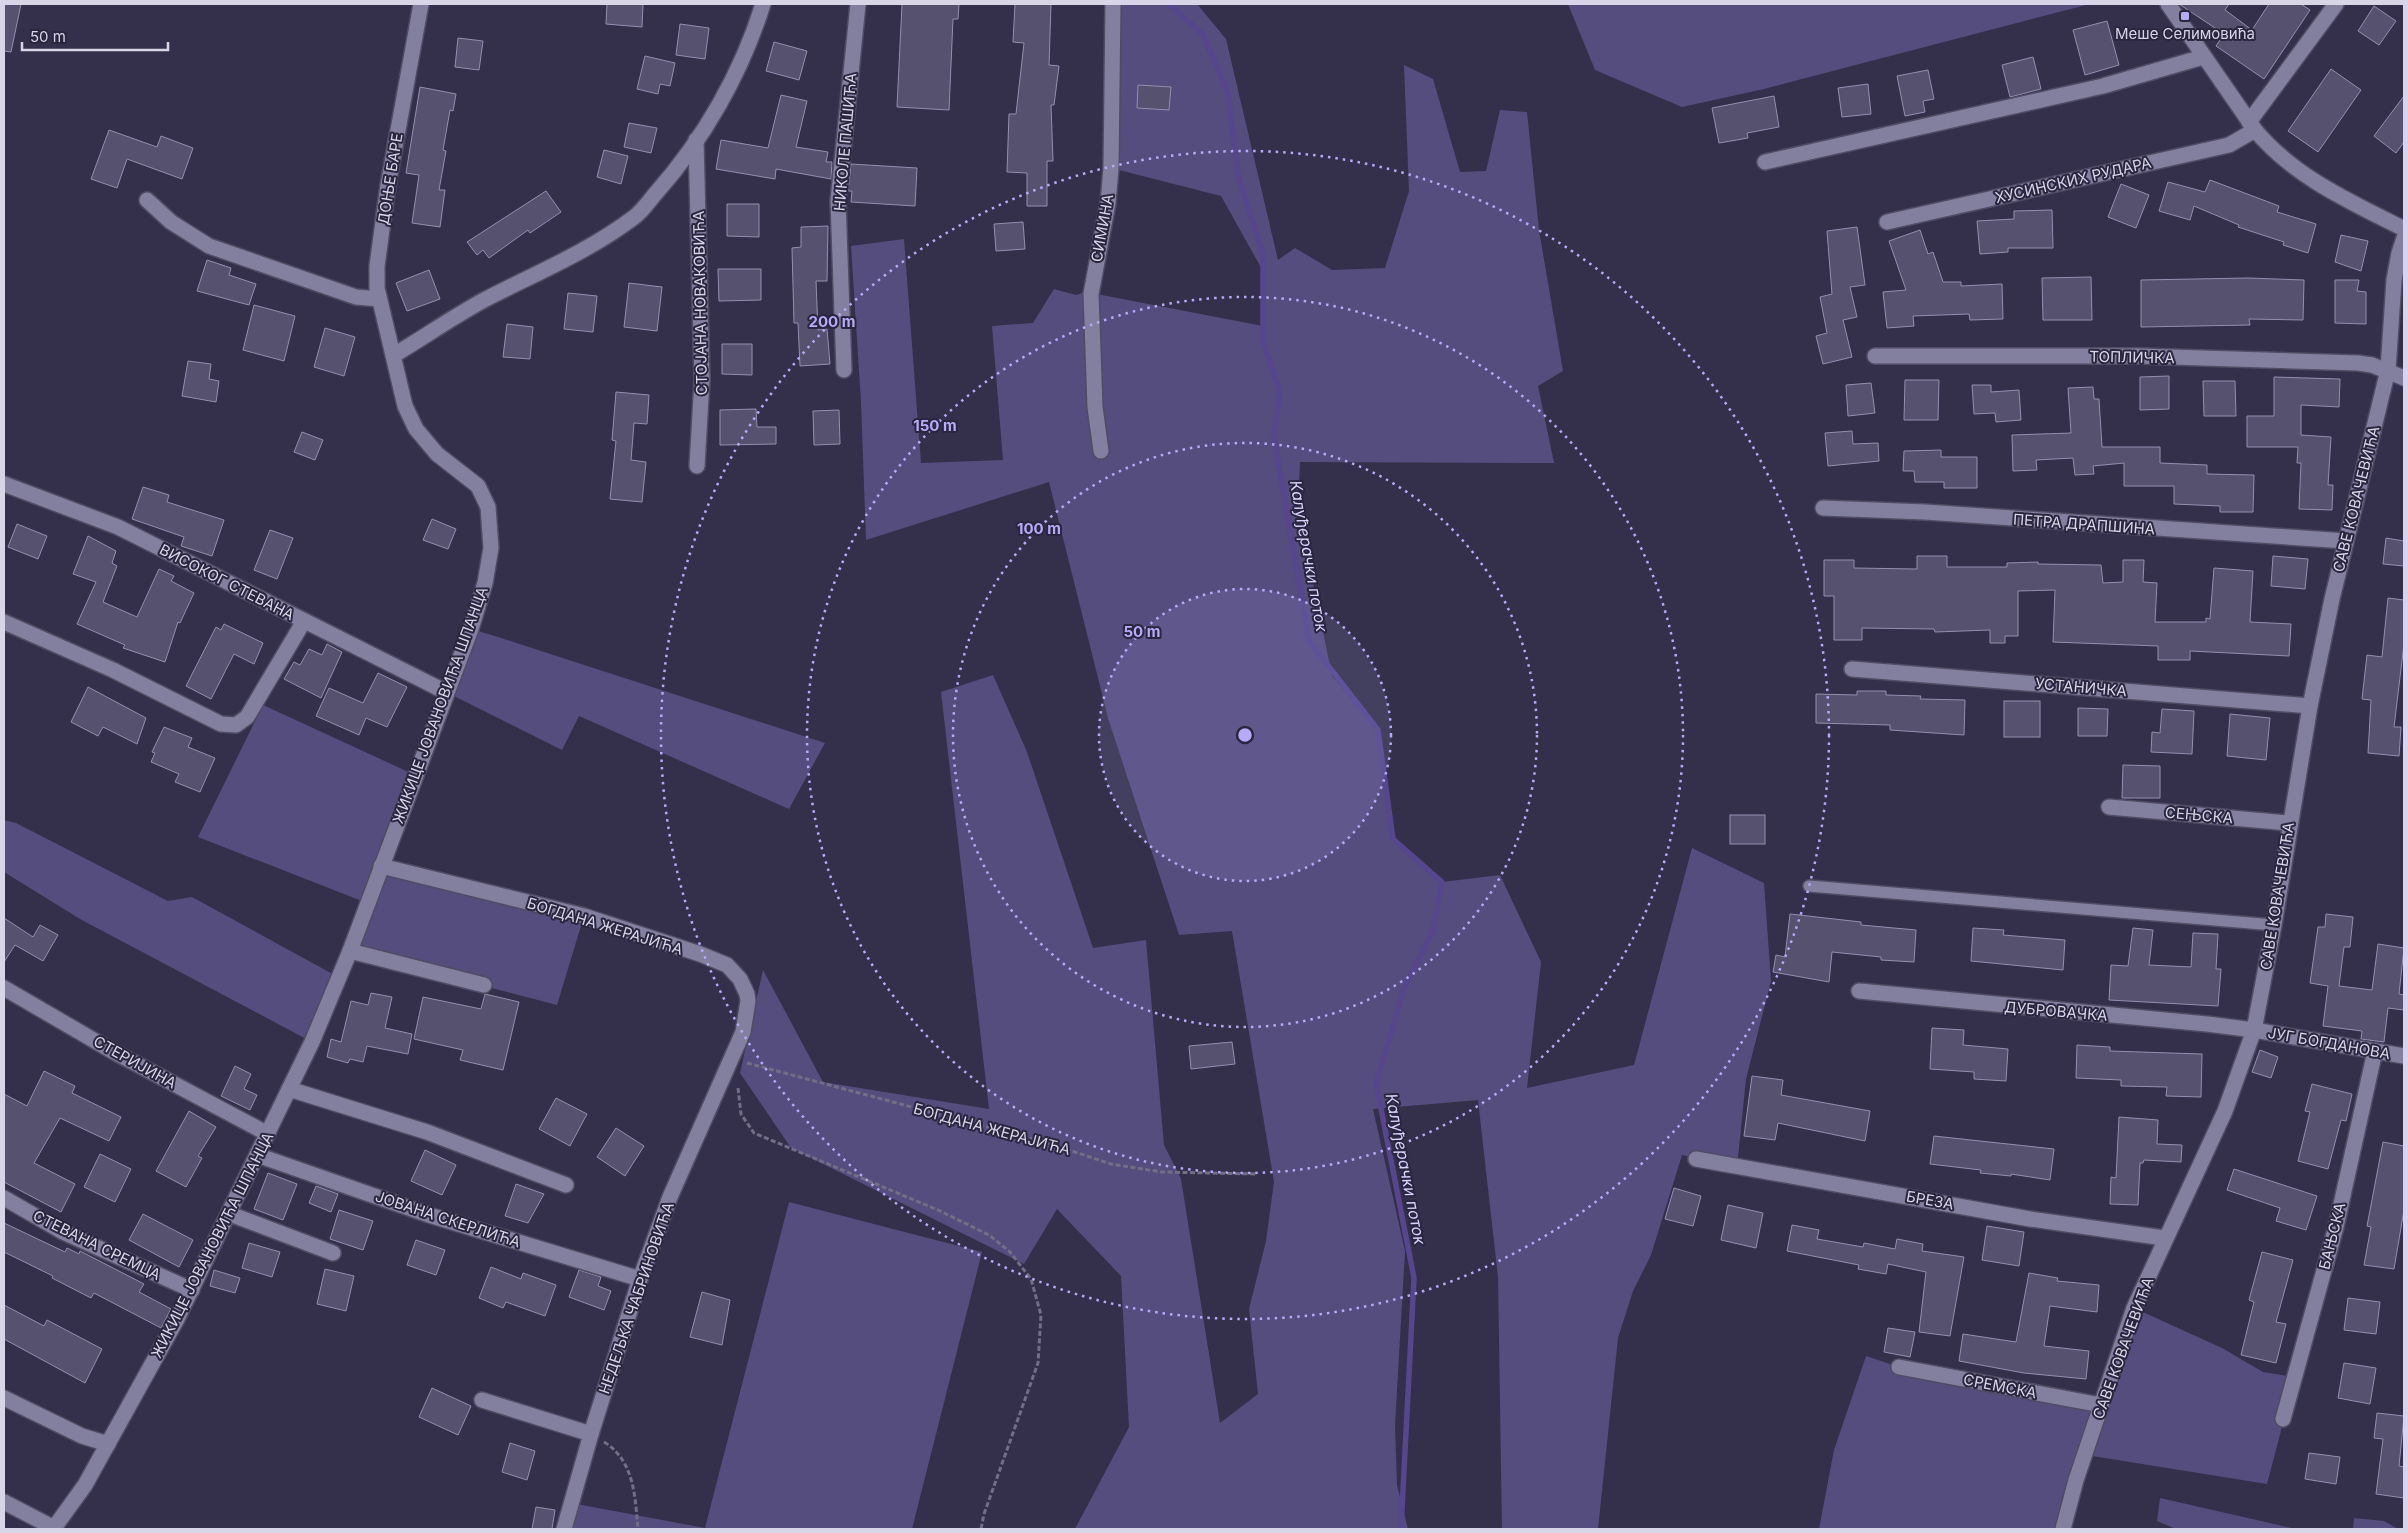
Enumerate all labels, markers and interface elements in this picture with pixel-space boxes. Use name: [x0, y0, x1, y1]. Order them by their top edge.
marker: Меше Селимовића: [2179, 10, 2191, 22]
scale bar: [22, 20, 169, 52]
place label: Меше Селимовића: [2115, 24, 2255, 43]
text: 50 m: [30, 27, 66, 46]
street label: НИКОЛЕ ПАШИЋА: [829, 72, 861, 212]
street label: ДОЊЕ БАРЕ: [373, 132, 407, 226]
street label: ХУСИНСКИХ РУДАРА: [1993, 153, 2153, 207]
street label: СИМИНА: [1087, 193, 1117, 263]
street label: СТОЈАНА НОВАКОВИЋА: [689, 211, 711, 395]
text: 200 m: [809, 312, 855, 331]
street label: ТОПЛИЧКА: [2089, 347, 2175, 367]
text: 150 m: [913, 416, 957, 435]
street label: САВЕ КОВАЧЕВИЋА: [2329, 424, 2383, 574]
water label: Калуђерачки поток: [1286, 479, 1332, 635]
street label: ПЕТРА ДРАПШИНА: [2012, 510, 2156, 538]
text: 100 m: [1017, 519, 1061, 538]
street label: ВИСОКОГ СТЕВАНА: [156, 540, 298, 624]
street label: ЖИКИЦЕ ЈОВАНОВИЋА ШПАНЦА: [388, 584, 492, 826]
text: 50 m: [1124, 622, 1160, 641]
street label: УСТАНИЧКА: [2034, 674, 2128, 700]
centre of rings: [1236, 726, 1254, 744]
street label: СЕЊСКА: [2164, 803, 2234, 827]
street label: САВЕ КОВАЧЕВИЋА: [2256, 821, 2298, 971]
street label: БОГДАНА ЖЕРАЈИЋА: [525, 893, 685, 959]
street label: ДУБРОВАЧКА: [2004, 997, 2108, 1025]
street label: ЈУГ БОГДАНОВА: [2266, 1023, 2392, 1063]
street label: СТЕРИЈИНА: [90, 1031, 180, 1093]
water label: Калуђерачки поток: [1382, 1092, 1431, 1248]
street label: БОГДАНА ЖЕРАЈИЋА: [911, 1099, 1073, 1159]
street label: ЖИКИЦЕ ЈОВАНОВИЋА ШПАНЦА: [147, 1129, 277, 1361]
street label: БРЕЗА: [1905, 1186, 1955, 1214]
street label: ЈОВАНА СКЕРЛИЋА: [373, 1187, 523, 1251]
street label: НЕДЕЉКА ЧАБРИНОВИЋА: [594, 1200, 678, 1396]
street label: БАЊСКА: [2315, 1201, 2349, 1271]
street label: СТЕВАНА СРЕМЦА: [30, 1206, 164, 1284]
street label: САВЕ КОВАЧЕВИЋА: [2089, 1274, 2157, 1422]
street label: СРЕМСКА: [1962, 1370, 2038, 1402]

